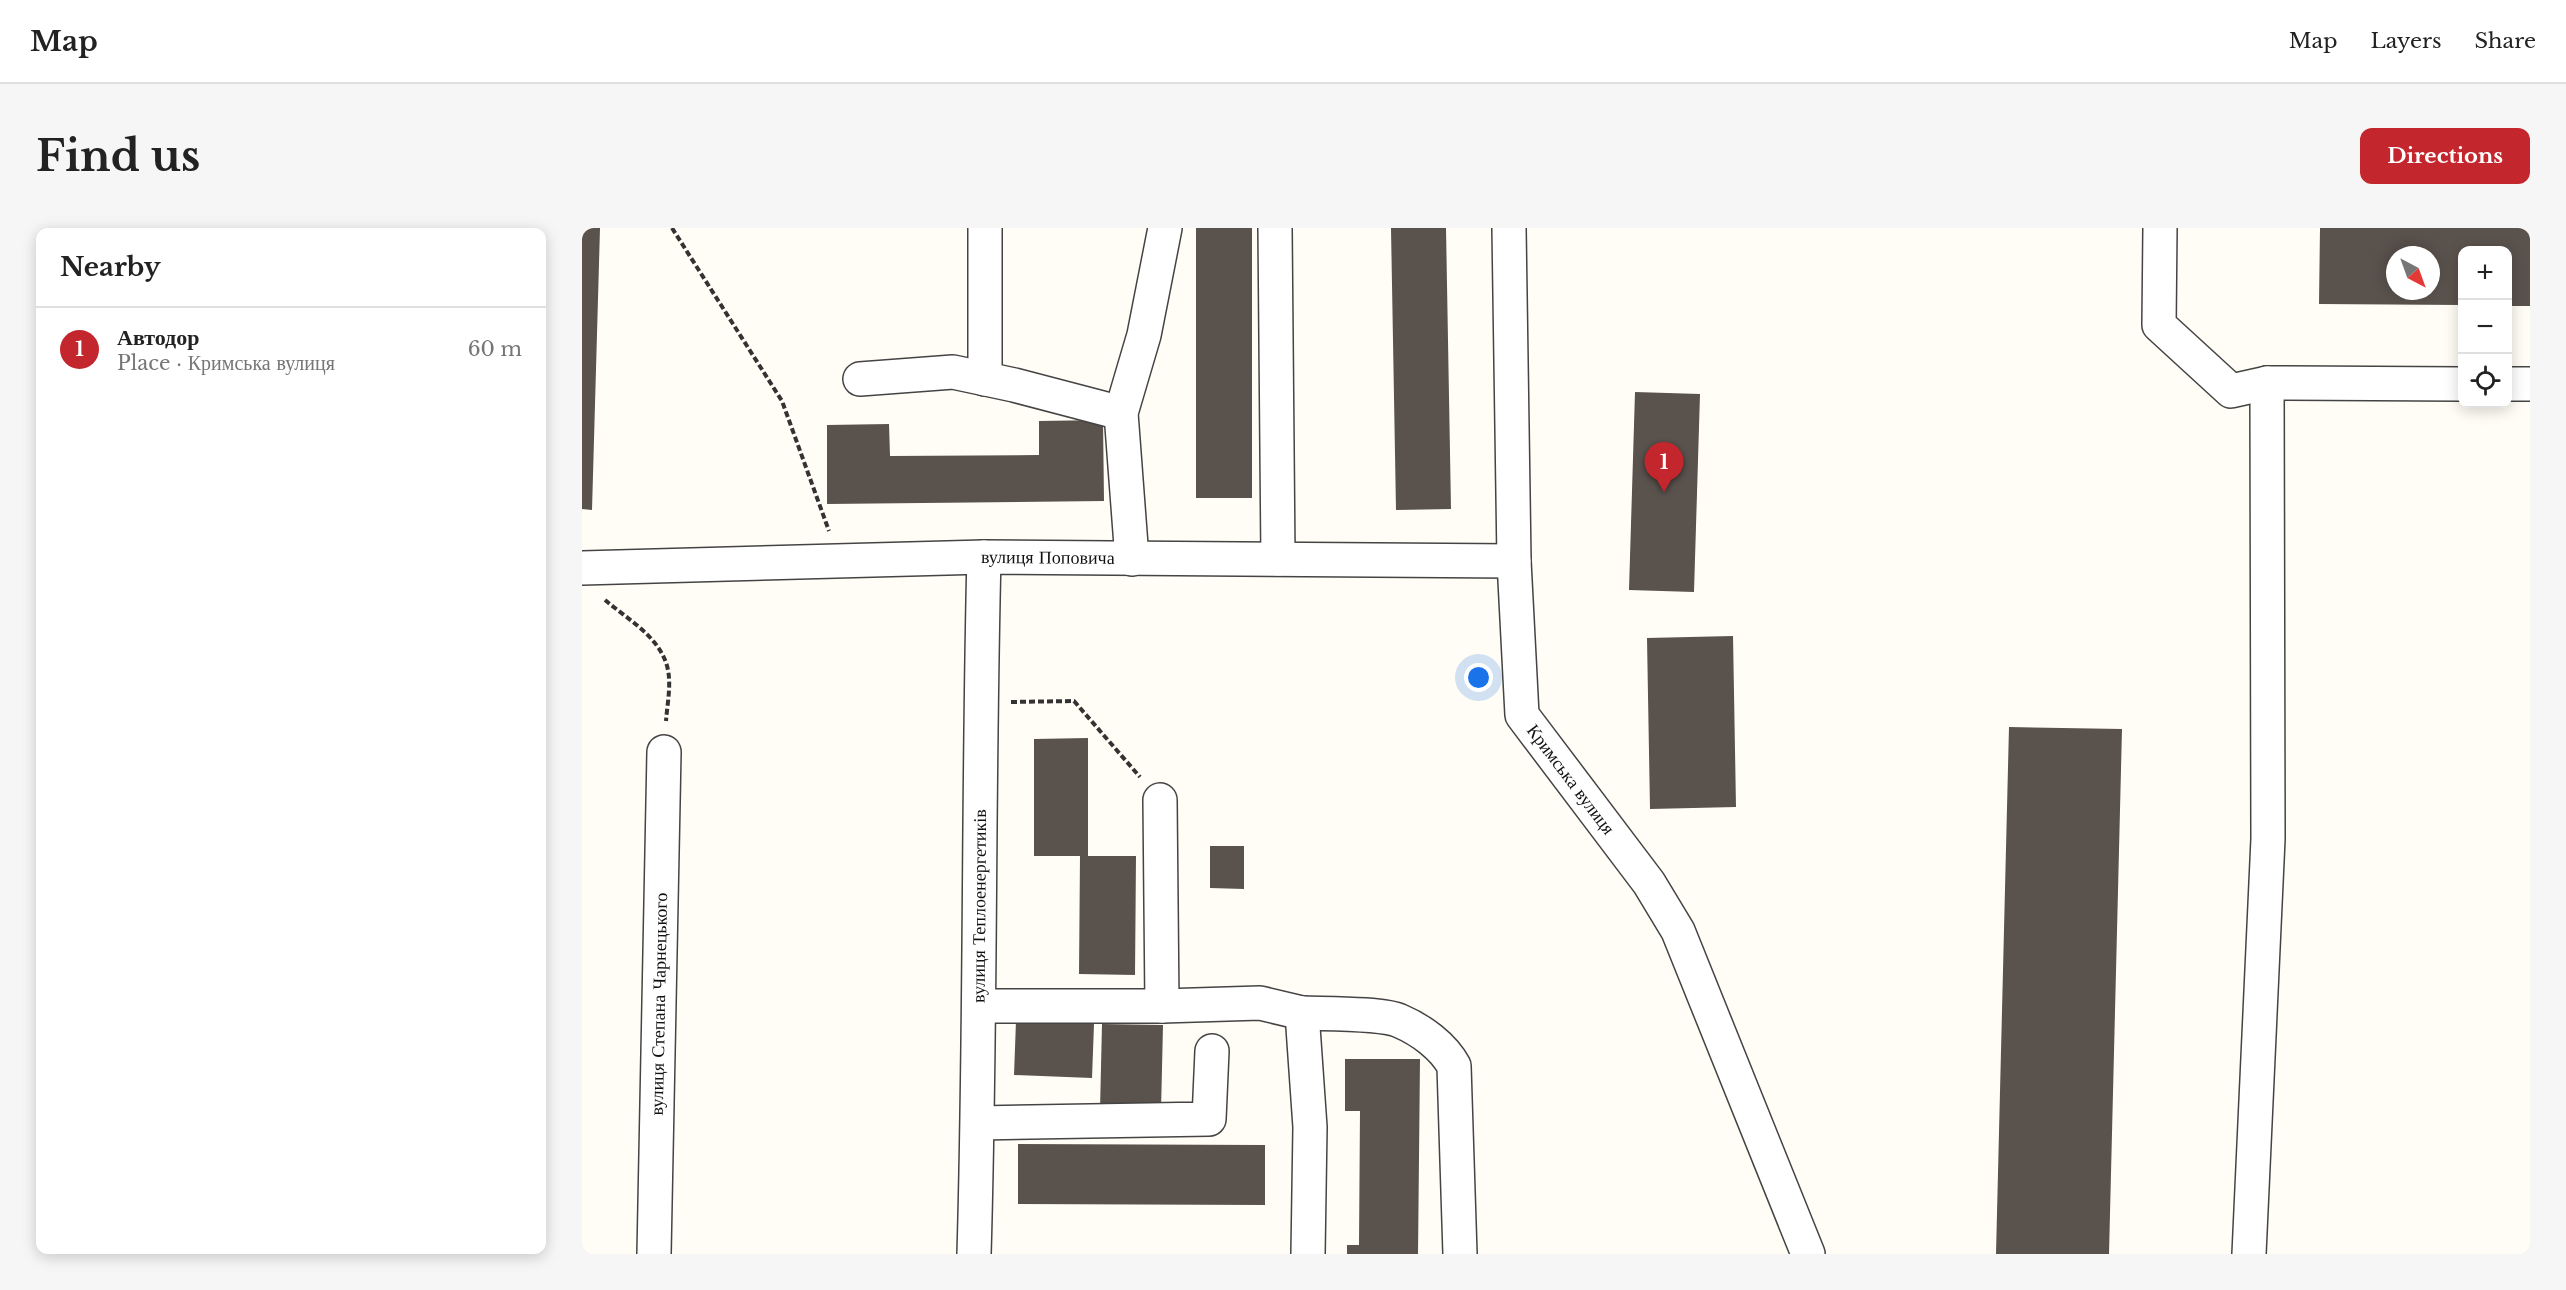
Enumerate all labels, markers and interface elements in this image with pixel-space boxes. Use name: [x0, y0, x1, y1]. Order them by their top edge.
text: Map: [30, 24, 98, 59]
text: Map: [2289, 28, 2338, 54]
text: Layers: [2371, 28, 2442, 54]
text: Share: [2475, 28, 2536, 54]
button: Directions: [2360, 128, 2530, 184]
text: Find us: [36, 130, 200, 182]
north arrow: [2386, 246, 2440, 300]
map controls: [2458, 246, 2512, 408]
button: +: [2458, 246, 2512, 300]
text: Nearby: [60, 251, 161, 283]
button: −: [2458, 300, 2512, 354]
text: Автодор: [117, 324, 199, 351]
text: 1: [75, 337, 84, 361]
text: 60 m: [468, 337, 522, 361]
text: Place · Кримська вулиця: [117, 351, 335, 375]
button: locate: [2458, 354, 2512, 408]
pin: 1: [1644, 442, 1684, 492]
street label: вулиця Поповича: [981, 546, 1115, 569]
your location: [1464, 663, 1493, 692]
street label: Кримська вулиця: [1522, 720, 1619, 839]
street label: вулиця Теплоенергетиків: [968, 809, 991, 1003]
street label: вулиця Степана Чарнецького: [646, 892, 672, 1116]

